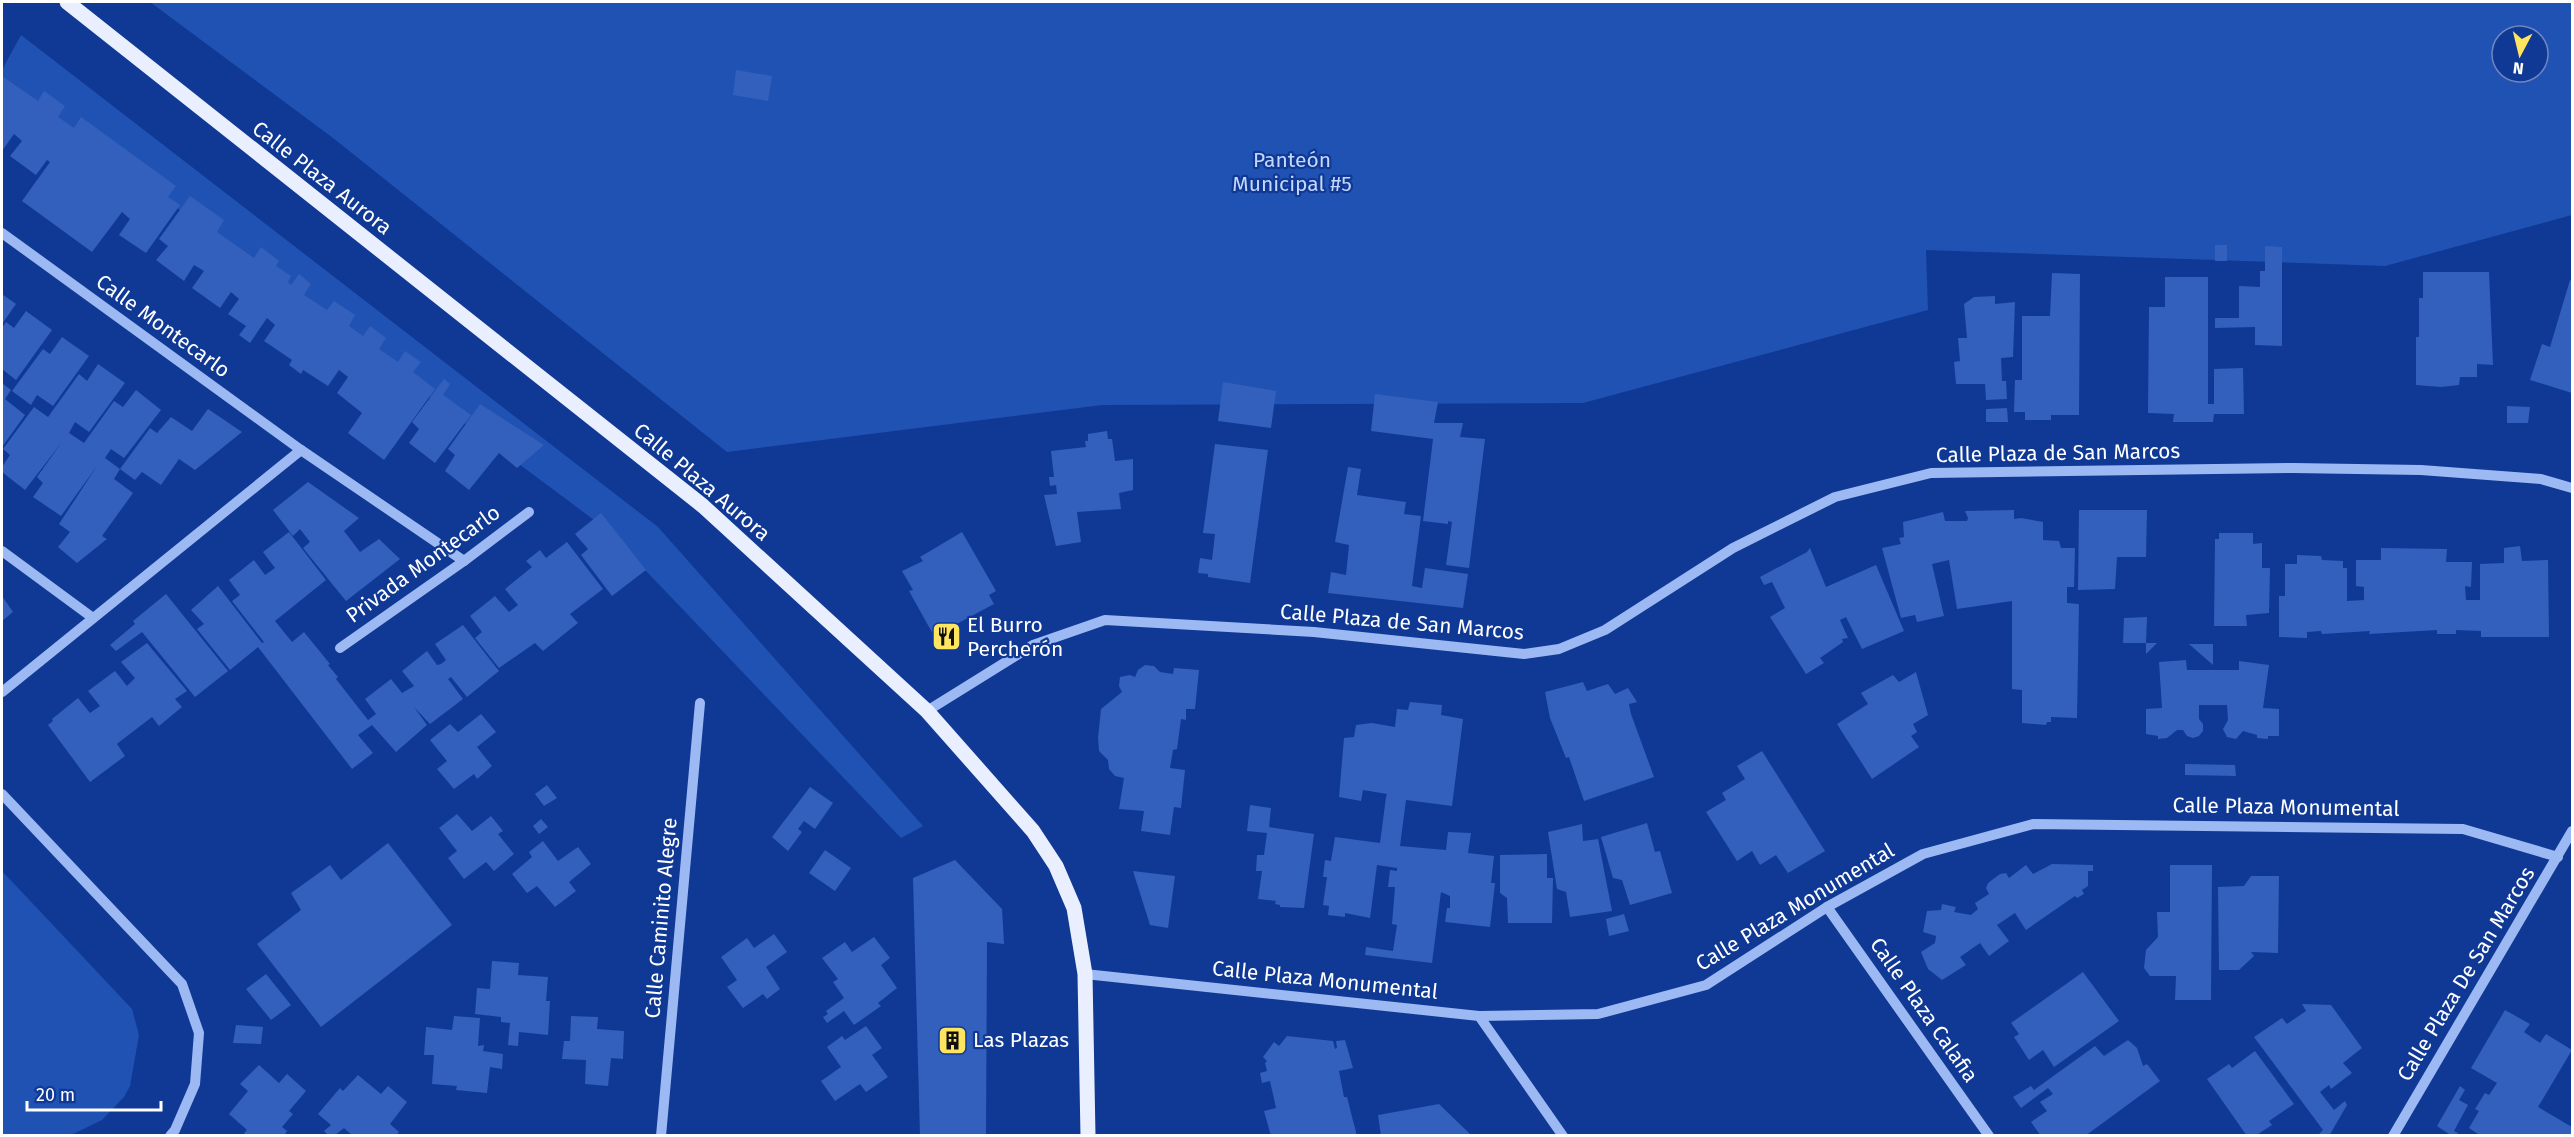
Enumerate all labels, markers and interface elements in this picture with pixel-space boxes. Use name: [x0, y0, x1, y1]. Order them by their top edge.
north arrow: [2490, 24, 2550, 84]
text: N: [2512, 58, 2525, 78]
street label: Calle Plaza Aurora: [247, 115, 397, 241]
park label: Panteón Municipal #5: [1232, 147, 1352, 197]
street label: Calle Montecarlo: [91, 269, 235, 383]
street label: Calle Plaza Aurora: [628, 417, 776, 547]
street label: Calle Plaza de San Marcos: [1936, 438, 2181, 468]
street label: Privada Montecarlo: [341, 499, 505, 629]
street label: Calle Plaza de San Marcos: [1279, 598, 1525, 646]
place label: El Burro Percherón: [967, 612, 1063, 662]
restaurant icon: El Burro Percherón: [930, 621, 962, 653]
street label: Calle Plaza Monumental: [2172, 792, 2400, 822]
street label: Calle Caminito Alegre: [639, 816, 683, 1020]
street label: Calle Plaza Monumental: [1691, 837, 1899, 977]
street label: Calle Plaza De San Marcos: [2392, 862, 2540, 1086]
street label: Calle Plaza Calafia: [1864, 932, 1984, 1088]
street label: Calle Plaza Monumental: [1211, 955, 1439, 1005]
building icon: Las Plazas: [936, 1024, 968, 1056]
place label: Las Plazas: [973, 1027, 1069, 1053]
scale bar: [27, 1074, 160, 1112]
text: 20 m: [36, 1084, 75, 1106]

